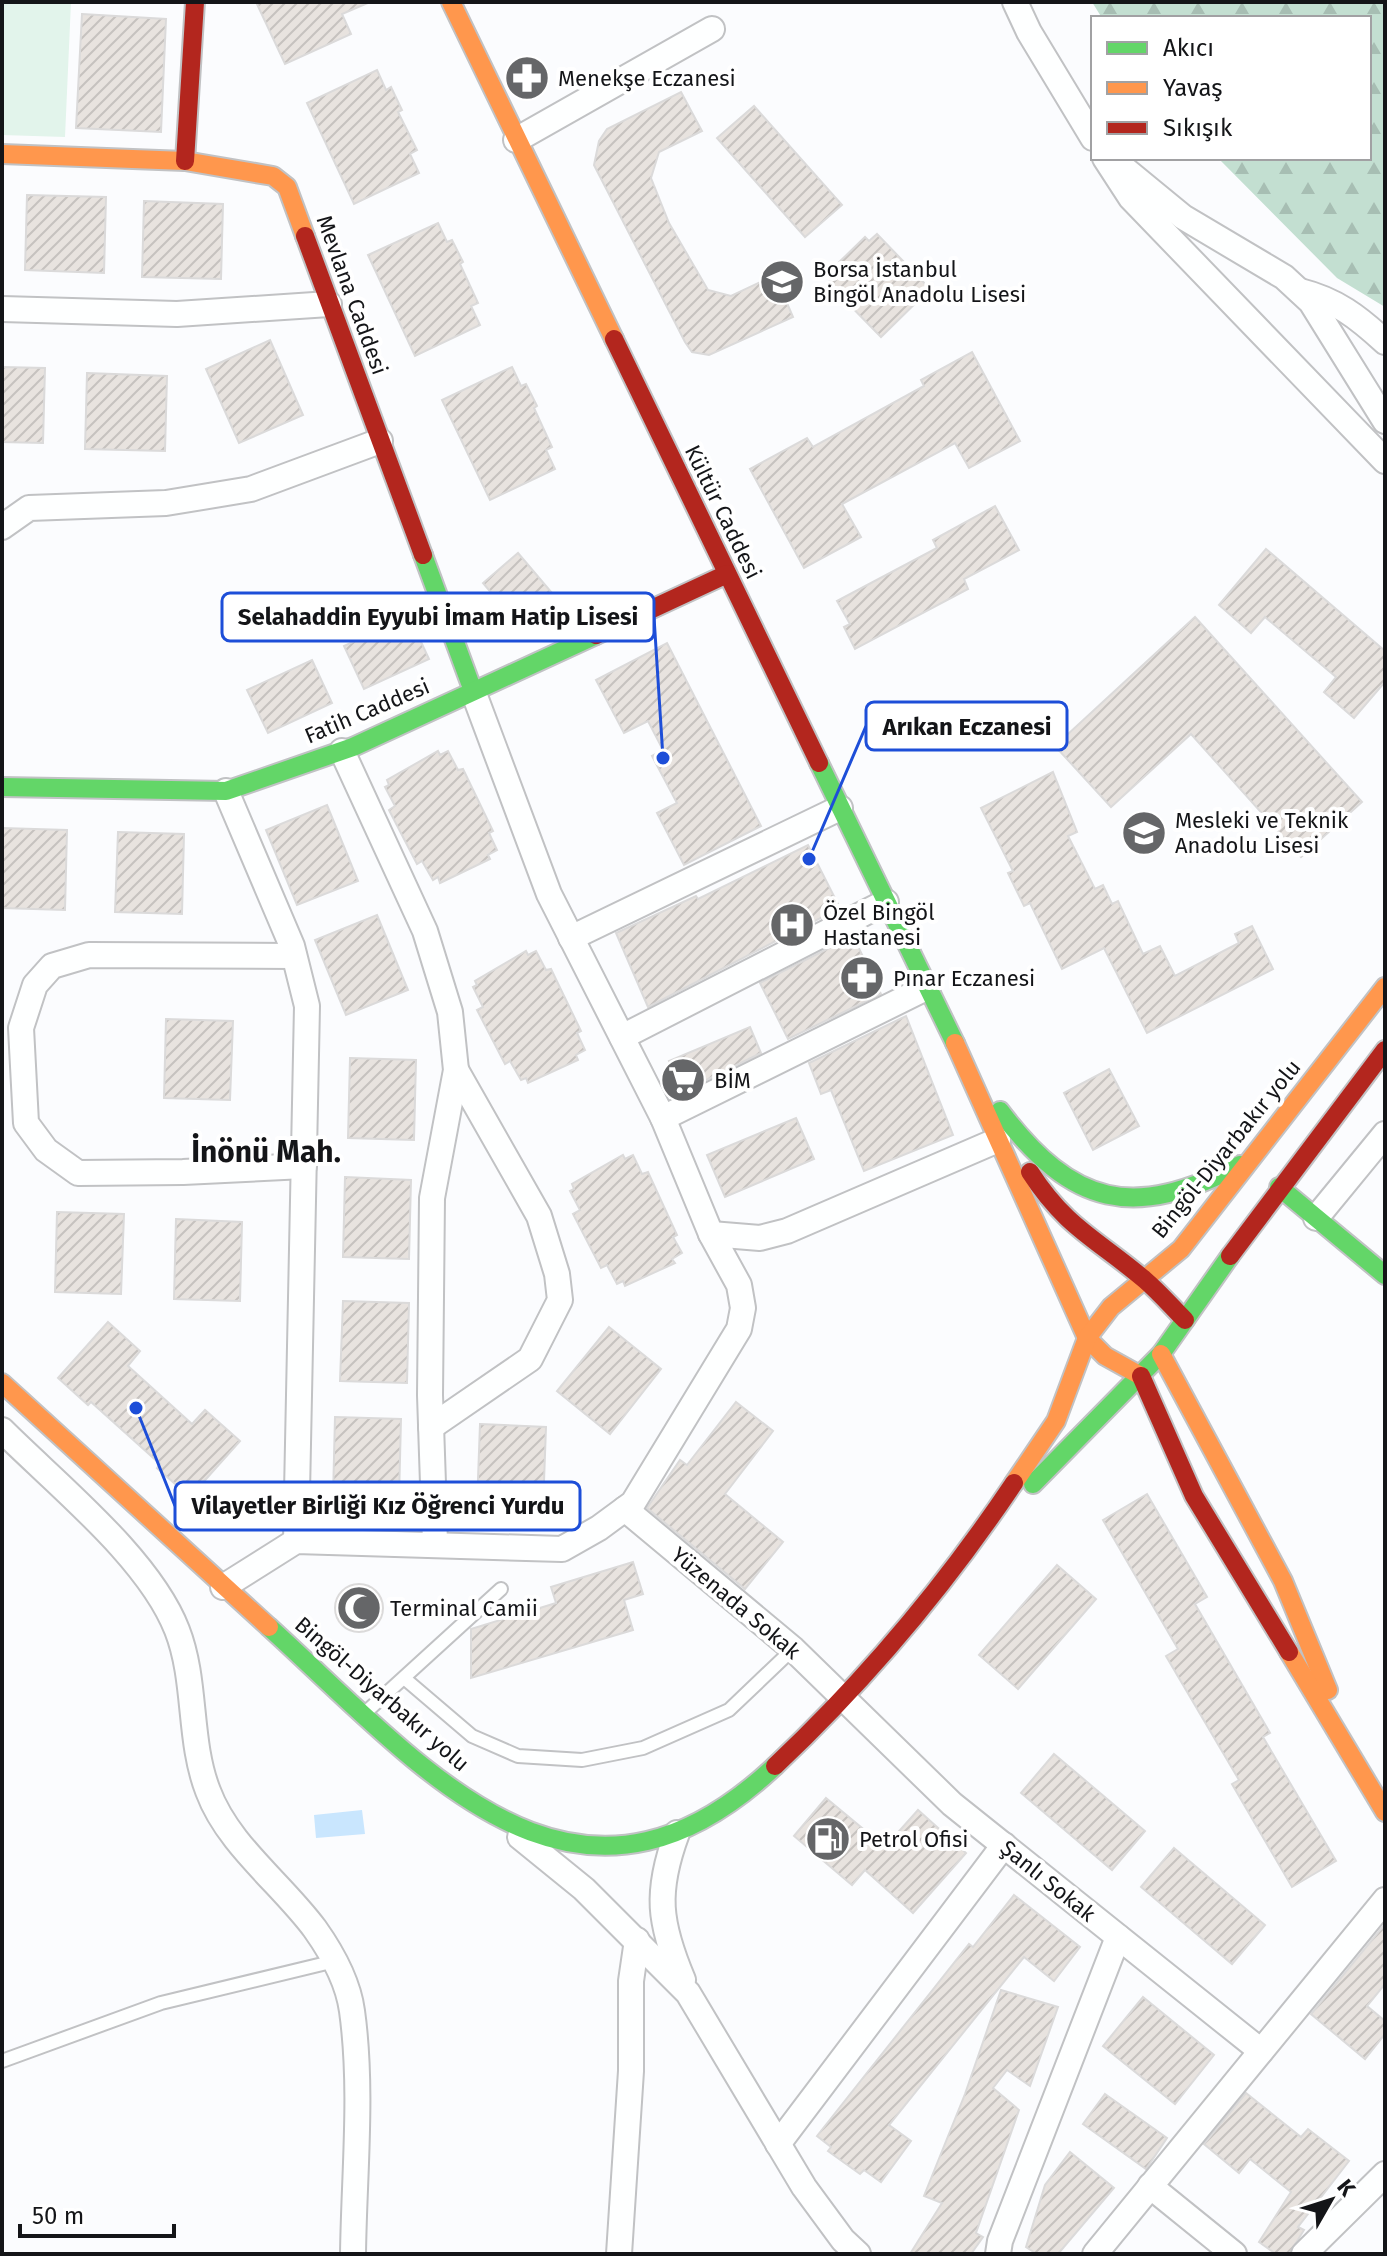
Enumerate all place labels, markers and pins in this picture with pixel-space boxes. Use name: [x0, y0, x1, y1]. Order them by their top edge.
pharmacy icon: Menekşe Eczanesi: [503, 54, 551, 102]
place label: Menekşe Eczanesi: [558, 65, 736, 92]
place label: Borsa İstanbul Bingöl Anadolu Lisesi: [813, 256, 1026, 308]
school or university icon: Borsa İstanbul Bingöl Anadolu Lisesi: [758, 258, 806, 306]
callout: Selahaddin Eyyubi İmam Hatip Lisesi: [222, 593, 654, 641]
callout: Arıkan Eczanesi: [866, 702, 1067, 750]
place label: Mesleki ve Teknik Anadolu Lisesi: [1175, 807, 1349, 859]
school or university icon: Mesleki ve Teknik Anadolu Lisesi: [1120, 809, 1168, 857]
place label: Özel Bingöl Hastanesi: [823, 899, 935, 951]
hospital icon: Özel Bingöl Hastanesi: [768, 901, 816, 949]
pharmacy icon: Pınar Eczanesi: [838, 954, 886, 1002]
place label: Pınar Eczanesi: [893, 965, 1035, 992]
supermarket icon: BİM: [659, 1056, 707, 1104]
place label: BİM: [714, 1067, 751, 1094]
callout: Vilayetler Birliği Kız Öğrenci Yurdu: [175, 1482, 580, 1530]
mosque icon: Terminal Camii: [335, 1584, 383, 1632]
place label: Terminal Camii: [390, 1595, 538, 1622]
fuel station icon: Petrol Ofisi: [804, 1815, 852, 1863]
place label: Petrol Ofisi: [859, 1826, 968, 1853]

